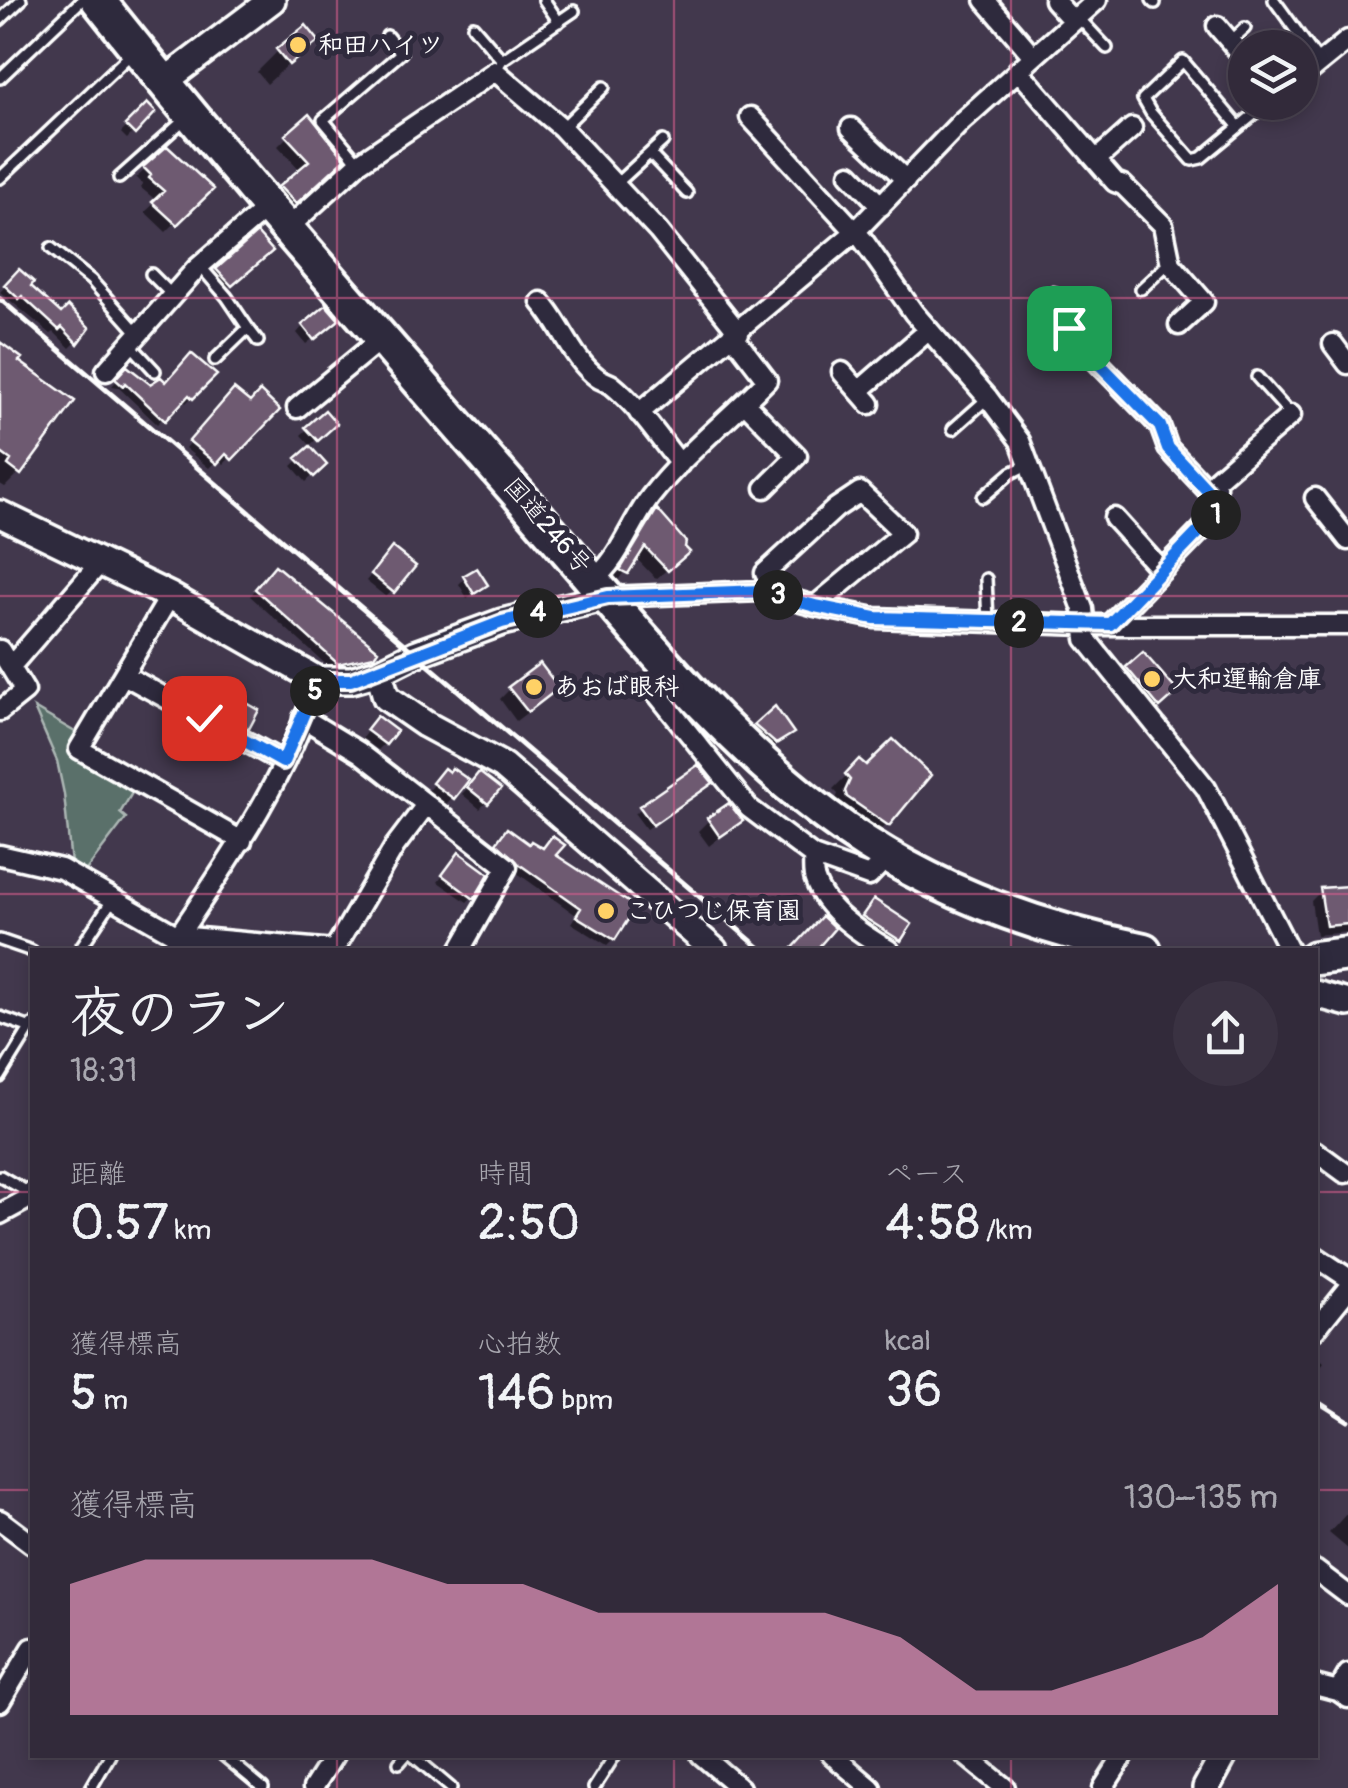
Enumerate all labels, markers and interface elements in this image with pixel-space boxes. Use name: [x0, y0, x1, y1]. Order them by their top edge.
place label: 和田ハイツ: [318, 30, 443, 61]
map controls: [1228, 30, 1318, 120]
button: layers: [1228, 30, 1318, 120]
marker: 和田ハイツ: [287, 34, 309, 56]
pin: [1027, 286, 1112, 371]
icon: arrive: [1042, 301, 1097, 356]
street label: 国道246号: [497, 471, 597, 581]
pin: 1: [1191, 490, 1241, 540]
text: 1: [1211, 497, 1221, 532]
pin: 3: [753, 570, 803, 620]
text: 3: [770, 577, 786, 612]
pin: 4: [513, 588, 563, 638]
text: 4: [530, 595, 546, 630]
pin: 2: [994, 598, 1044, 648]
text: 2: [1011, 605, 1027, 640]
place label: 大和運輸倉庫: [1172, 664, 1322, 695]
pin: 5: [290, 666, 340, 716]
marker: 大和運輸倉庫: [1141, 668, 1163, 690]
place label: あおば眼科: [554, 672, 679, 703]
text: 5: [307, 673, 323, 708]
pin: [162, 676, 247, 761]
marker: あおば眼科: [523, 676, 545, 698]
icon: check: [177, 691, 232, 746]
place label: こひつじ保育園: [626, 896, 801, 927]
marker: こひつじ保育園: [595, 900, 617, 922]
text: 夜のラン: [70, 979, 290, 1048]
button: share: [1173, 981, 1278, 1086]
text: 18:31: [70, 1051, 138, 1091]
text: 距離: [70, 1157, 126, 1192]
text: 時間: [478, 1157, 534, 1192]
text: ペース: [885, 1157, 968, 1192]
text: 0.57: [70, 1192, 169, 1255]
text: 2:50: [478, 1192, 580, 1255]
text: 4:58: [885, 1192, 980, 1255]
text: km: [169, 1213, 211, 1248]
text: /km: [980, 1213, 1033, 1248]
text: kcal: [885, 1324, 931, 1359]
text: 獲得標高: [70, 1327, 182, 1362]
text: 心拍数: [478, 1327, 562, 1362]
text: 36: [885, 1359, 942, 1422]
text: 5: [70, 1362, 97, 1425]
text: 146: [478, 1362, 555, 1425]
text: m: [97, 1383, 128, 1418]
text: bpm: [555, 1383, 613, 1418]
text: 130–135 m: [1124, 1478, 1278, 1518]
text: 獲得標高: [70, 1485, 198, 1525]

